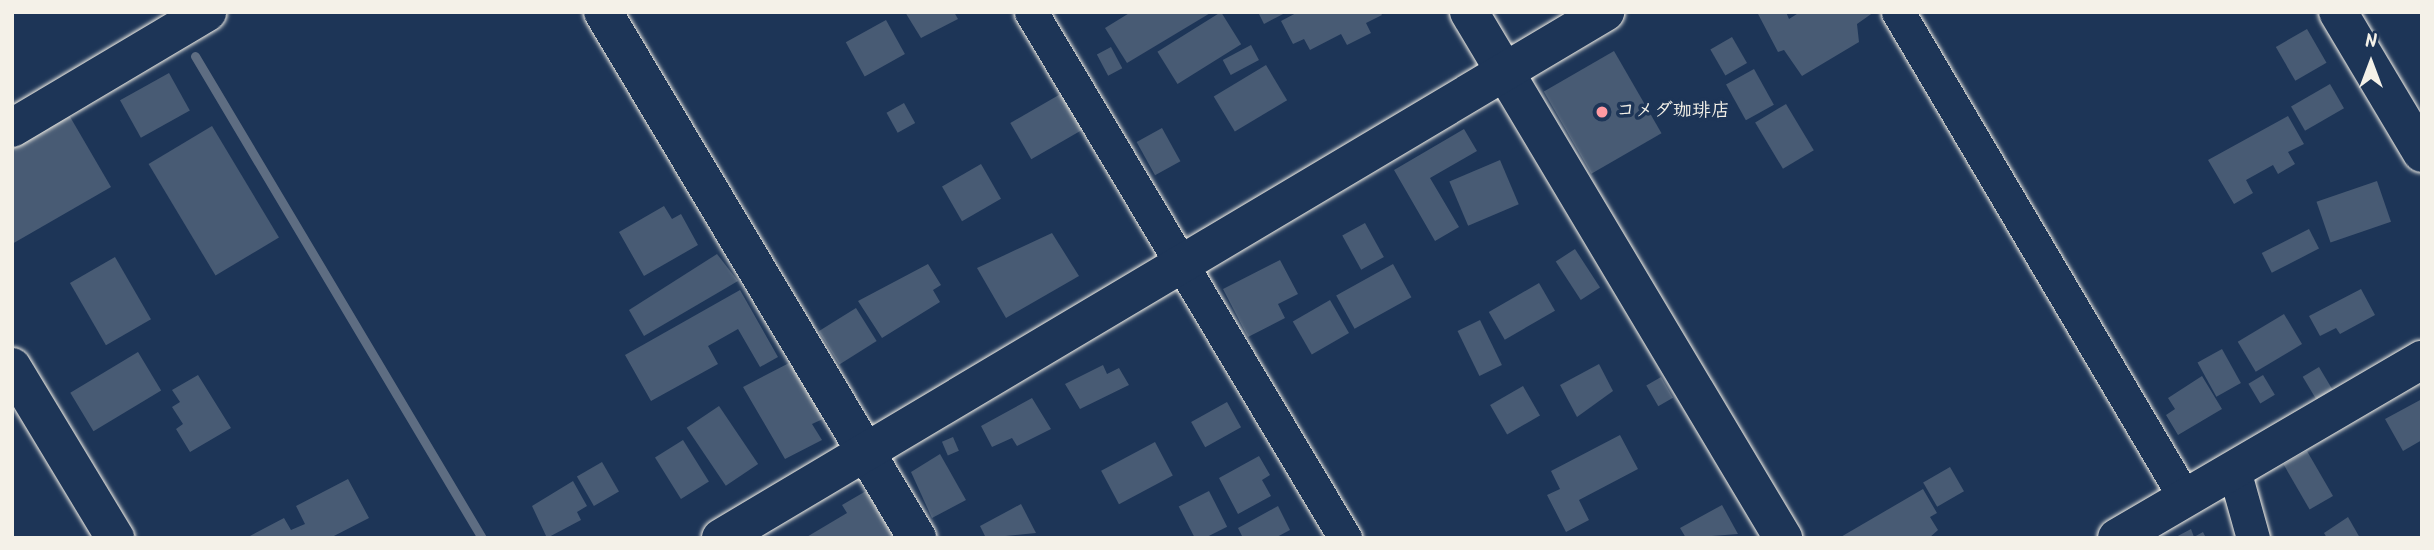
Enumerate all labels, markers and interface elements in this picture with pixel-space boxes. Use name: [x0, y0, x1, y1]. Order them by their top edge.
text: N: [2365, 27, 2377, 57]
north arrow: [2336, 28, 2406, 98]
place label: コメダ珈琲店: [1616, 101, 1730, 123]
marker: コメダ珈琲店: [1594, 104, 1610, 120]

